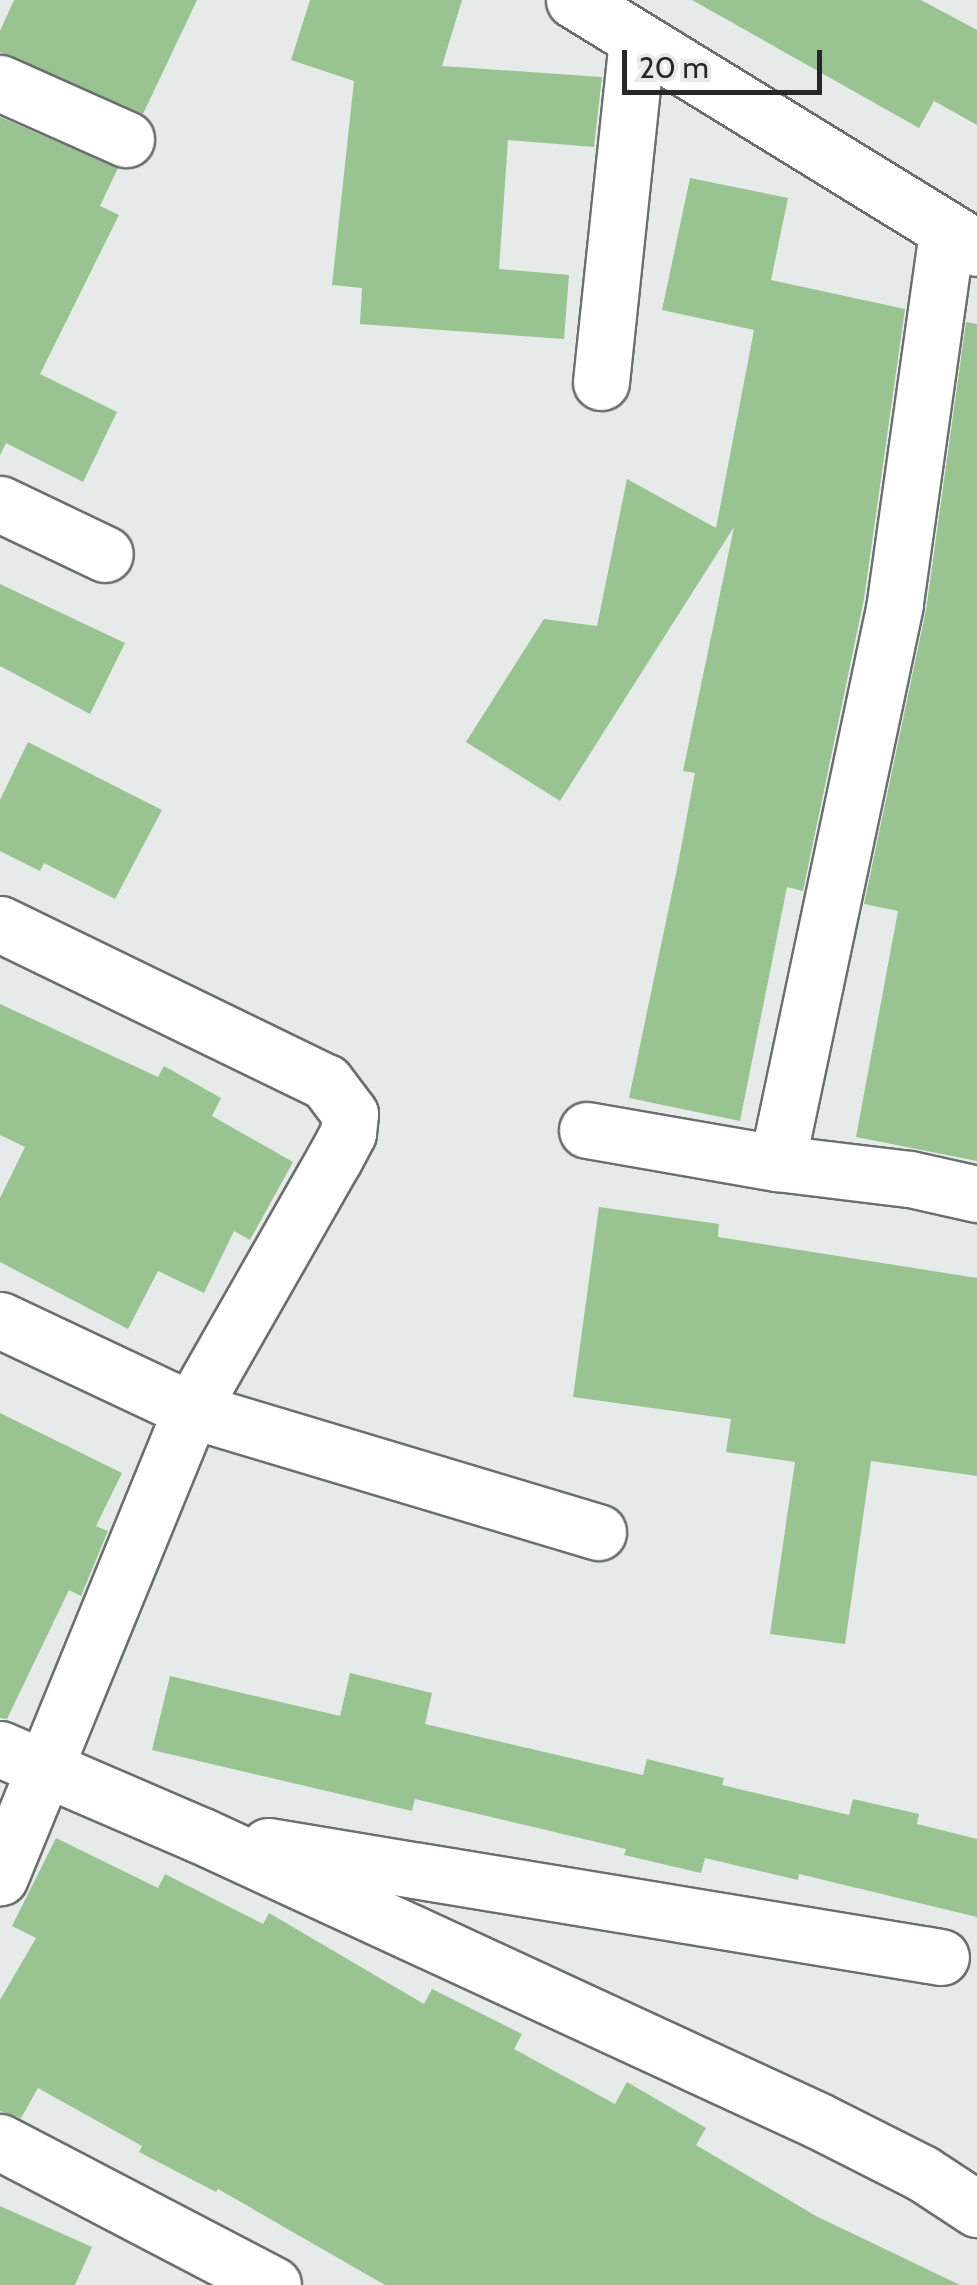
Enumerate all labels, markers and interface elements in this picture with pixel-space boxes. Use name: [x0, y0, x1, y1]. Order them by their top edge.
scale bar: [627, 30, 827, 92]
text: 20 m: [639, 49, 709, 86]

